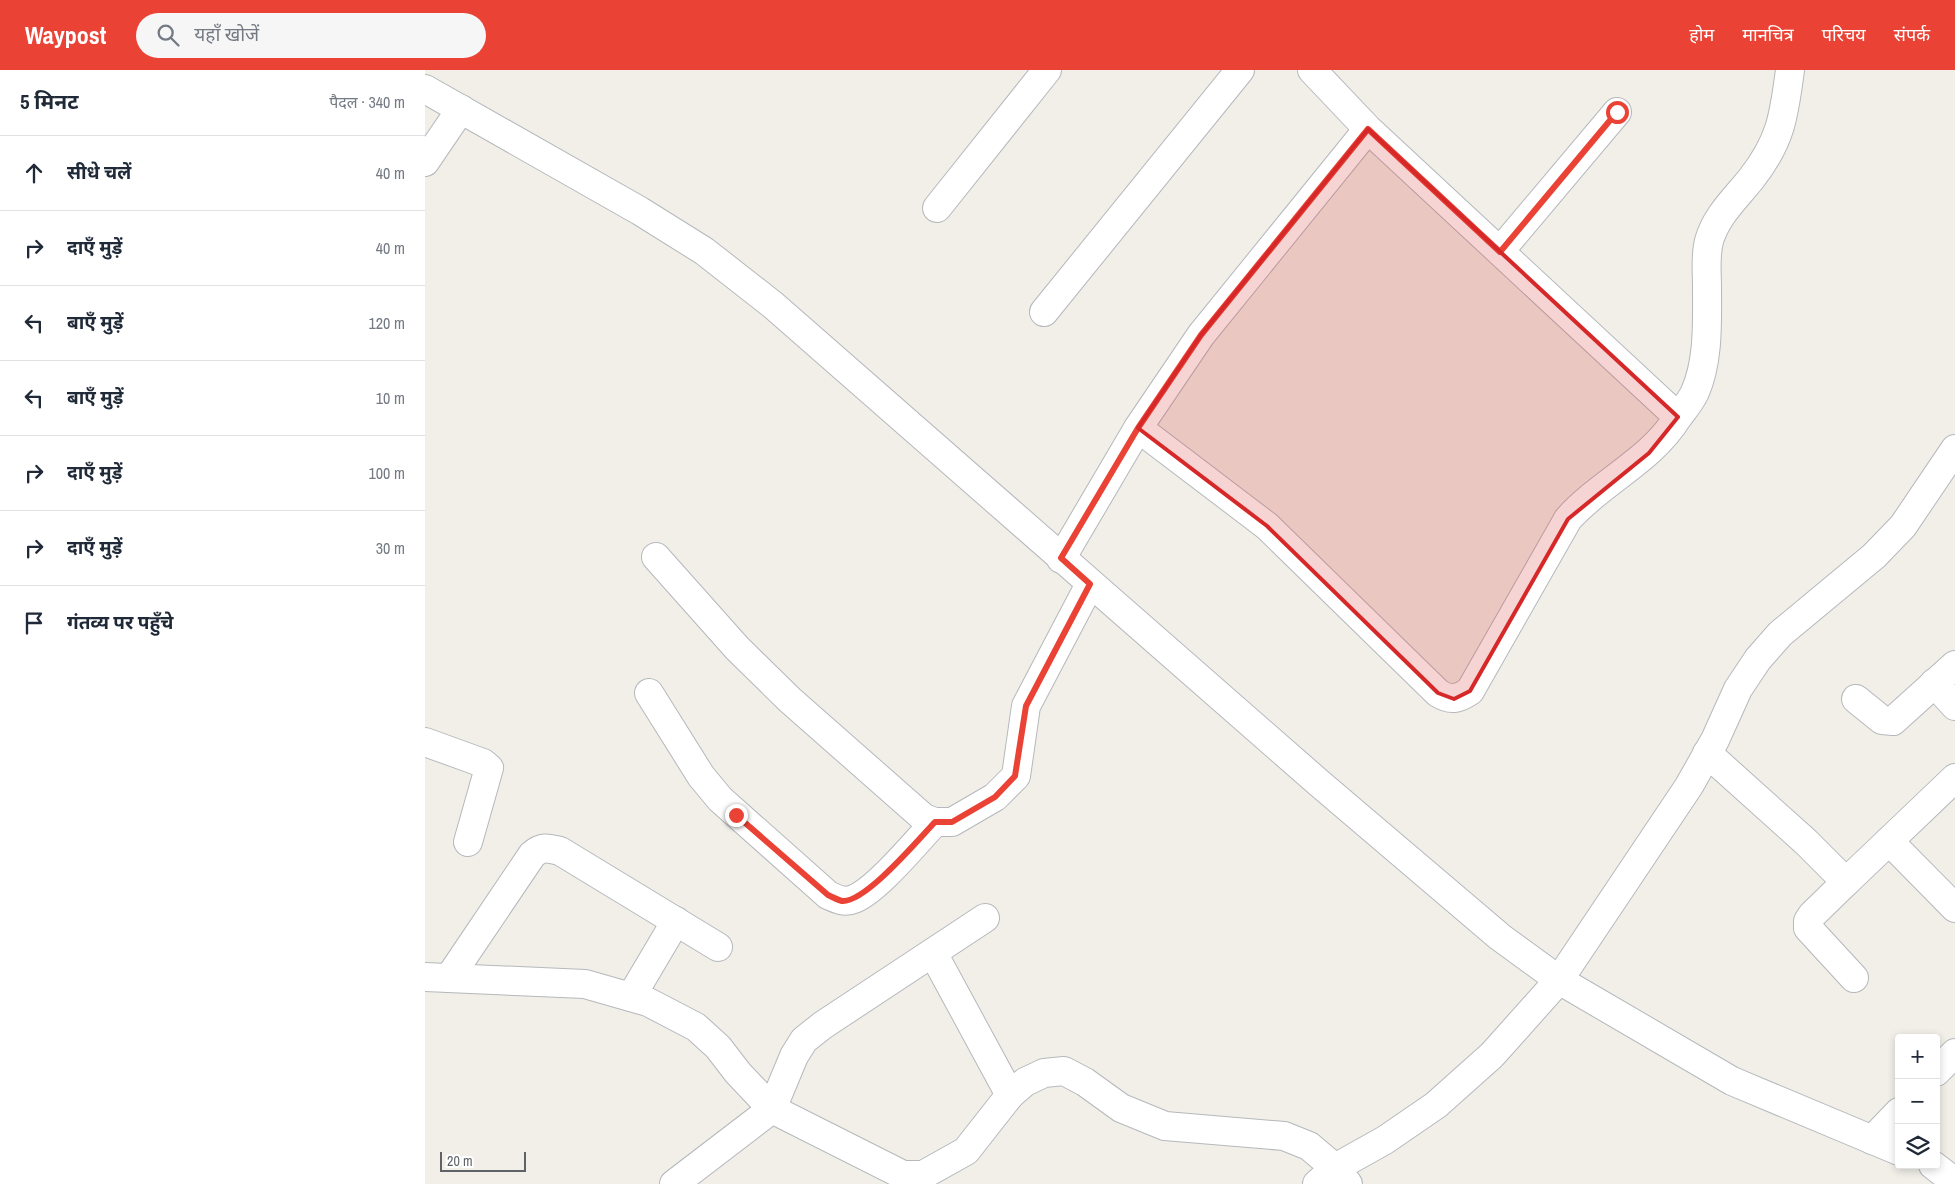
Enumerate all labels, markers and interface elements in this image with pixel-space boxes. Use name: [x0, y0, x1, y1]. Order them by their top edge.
search box: [136, 13, 486, 58]
text: Waypost: [25, 19, 106, 51]
icon: search: [154, 21, 182, 49]
text: यहाँ खोजें: [194, 21, 259, 47]
text: होम: [1689, 22, 1714, 47]
text: मानचित्र: [1742, 22, 1794, 47]
text: परिचय: [1822, 22, 1866, 47]
text: संपर्क: [1894, 22, 1930, 47]
text: 5 मिनट: [20, 87, 78, 116]
text: पैदल · 340 m: [329, 91, 405, 113]
route start: [1606, 101, 1629, 124]
icon: ahead: [20, 159, 48, 187]
text: सीधे चलें: [67, 159, 131, 185]
text: 40 m: [376, 162, 405, 184]
icon: right: [20, 234, 48, 262]
text: दाएँ मुड़ें: [67, 234, 122, 260]
text: 40 m: [376, 237, 405, 259]
icon: left: [20, 309, 48, 337]
text: बाएँ मुड़ें: [67, 309, 123, 335]
text: 120 m: [369, 312, 405, 334]
icon: left: [20, 384, 48, 412]
text: बाएँ मुड़ें: [67, 384, 123, 410]
text: 10 m: [376, 387, 405, 409]
icon: right: [20, 459, 48, 487]
text: दाएँ मुड़ें: [67, 459, 122, 485]
text: 100 m: [369, 462, 405, 484]
icon: right: [20, 534, 48, 562]
text: दाएँ मुड़ें: [67, 534, 122, 560]
text: 30 m: [376, 537, 405, 559]
icon: arrive: [20, 609, 48, 637]
text: गंतव्य पर पहुँचे: [67, 609, 173, 635]
route end: [725, 804, 748, 827]
map controls: [1895, 1034, 1940, 1169]
button: +: [1895, 1034, 1940, 1079]
button: −: [1895, 1079, 1940, 1124]
button: layers: [1895, 1124, 1940, 1169]
scale bar: [440, 1149, 526, 1172]
text: 20 m: [447, 1152, 473, 1170]

